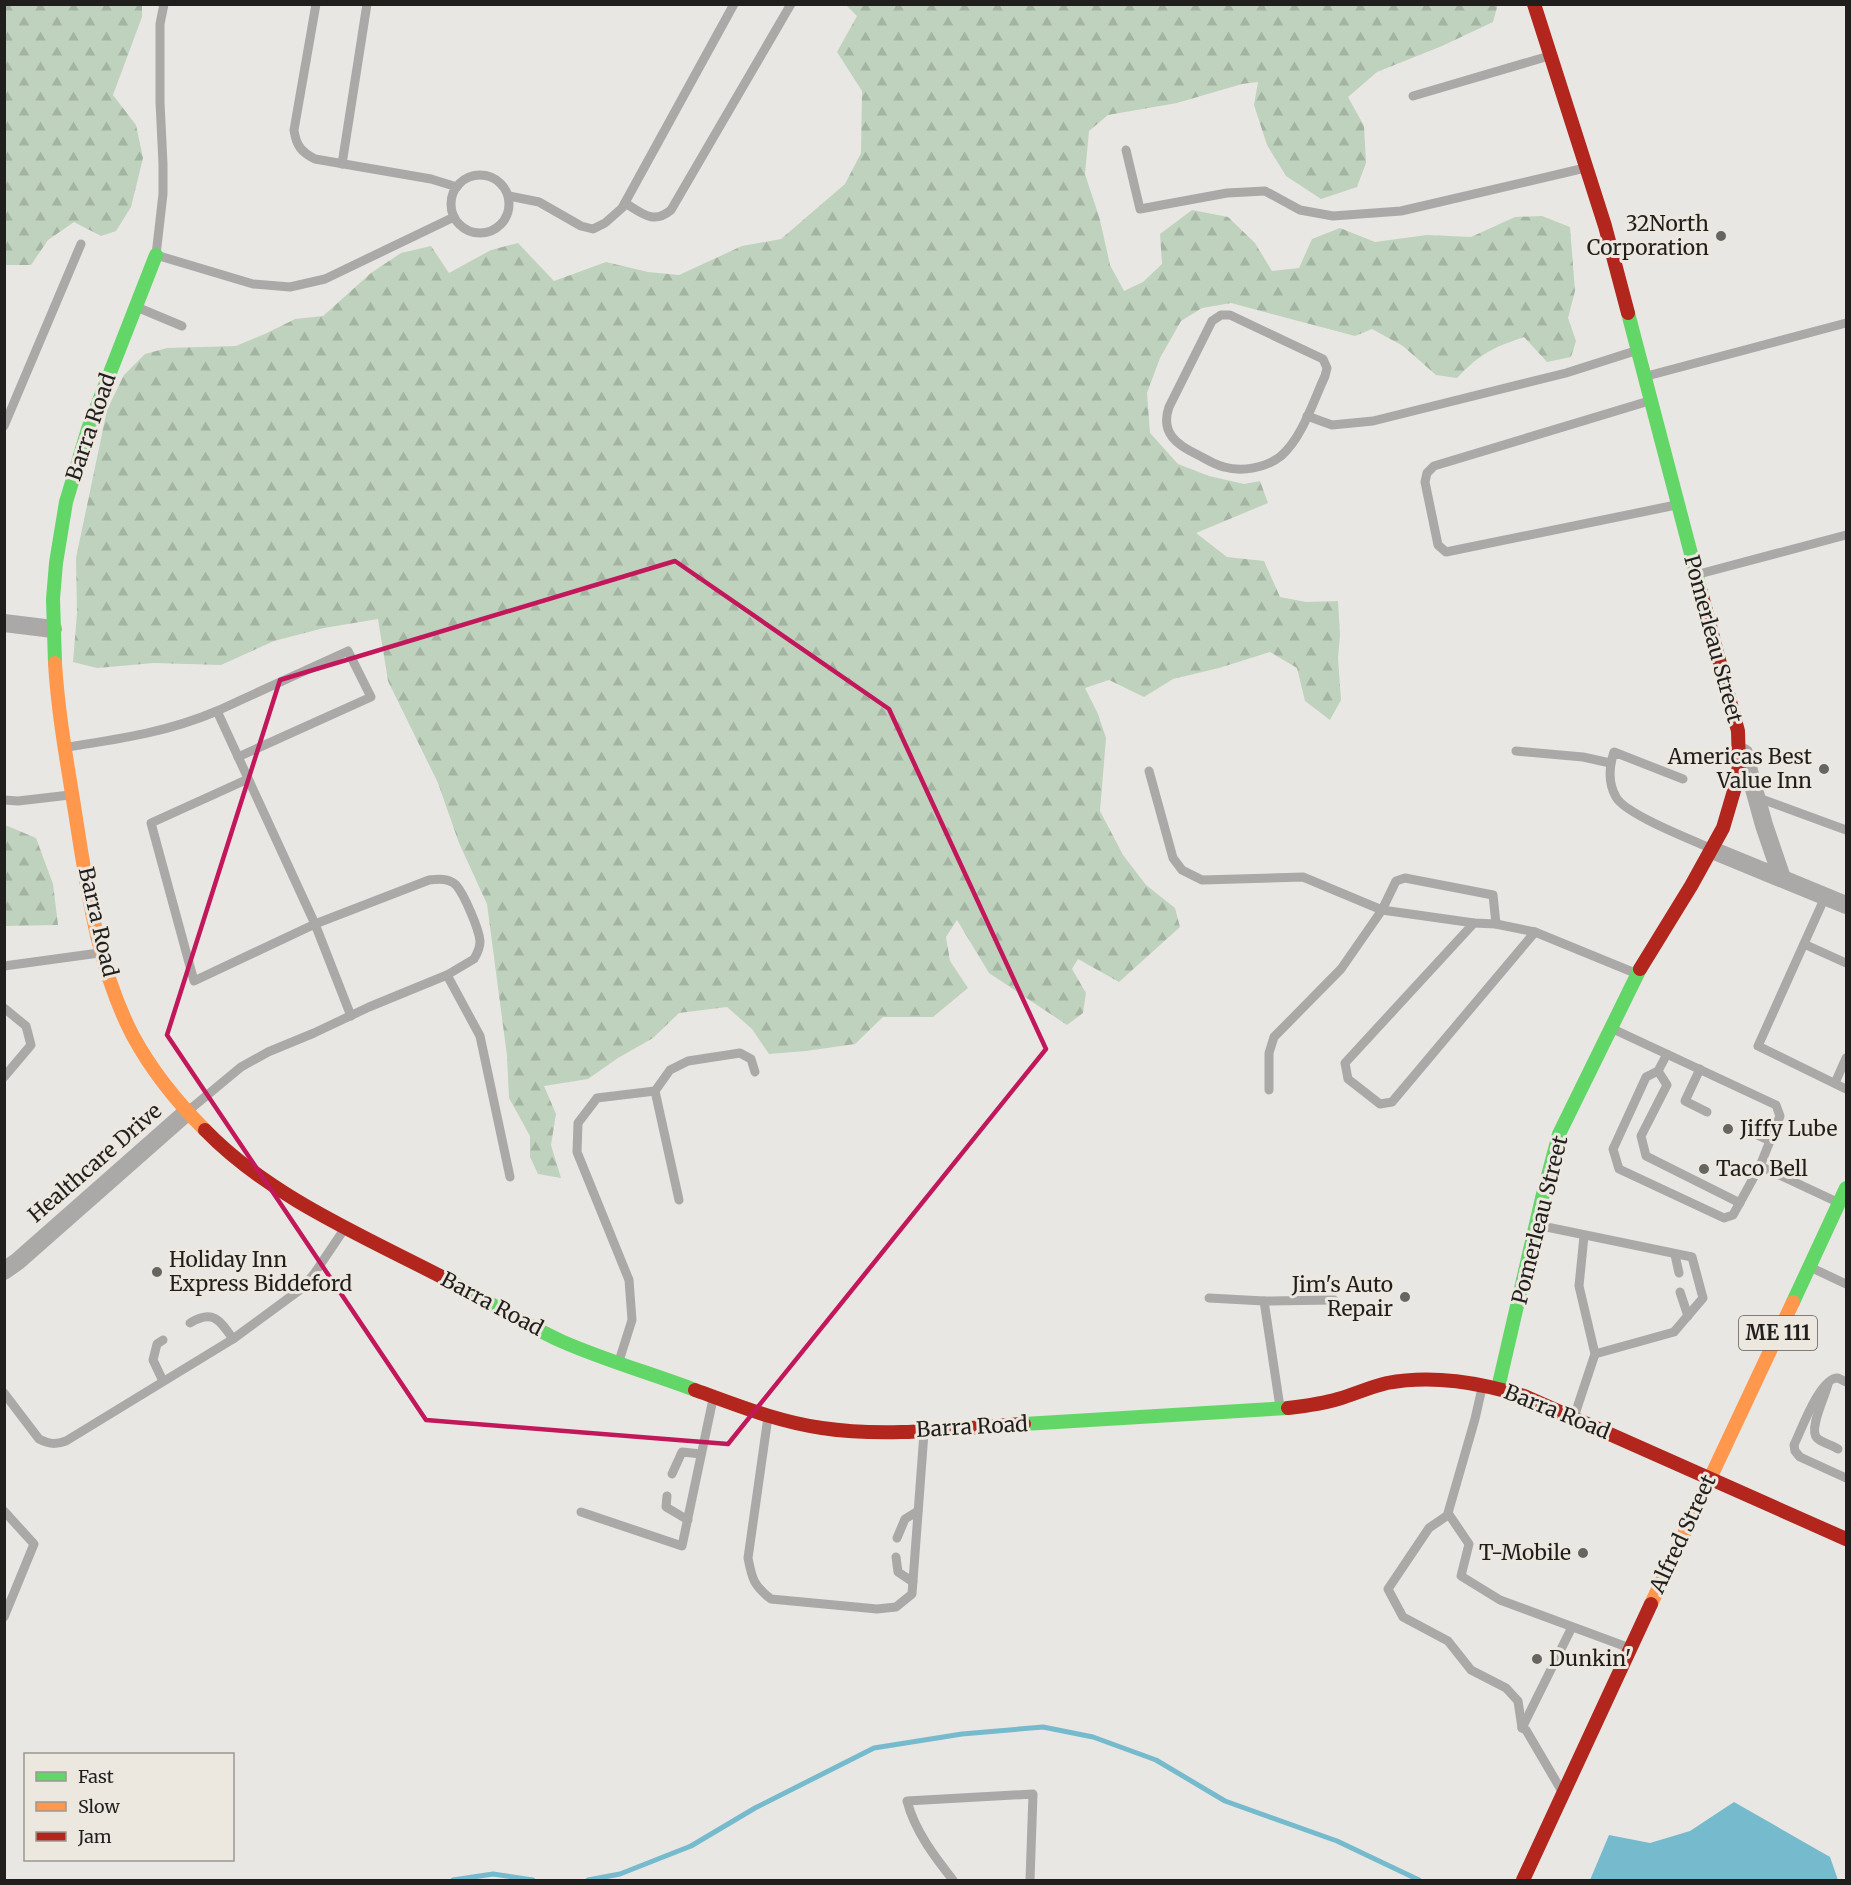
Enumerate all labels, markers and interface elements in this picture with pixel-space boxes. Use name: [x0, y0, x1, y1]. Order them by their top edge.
place label: 32North Corporation: [1587, 210, 1709, 261]
marker: 32North Corporation: [1714, 229, 1728, 243]
street label: Barra Road: [60, 369, 122, 484]
street label: Pomerleau Street: [1678, 552, 1749, 726]
place label: Americas Best Value Inn: [1667, 743, 1812, 794]
marker: Americas Best Value Inn: [1817, 762, 1831, 776]
street label: Barra Road: [73, 864, 124, 980]
street label: Healthcare Drive: [22, 1097, 167, 1228]
place label: Jiffy Lube: [1739, 1115, 1837, 1142]
marker: Jiffy Lube: [1721, 1122, 1735, 1136]
street label: Pomerleau Street: [1506, 1133, 1574, 1307]
place label: Taco Bell: [1716, 1155, 1808, 1182]
marker: Taco Bell: [1697, 1162, 1711, 1176]
place label: Holiday Inn Express Biddeford: [169, 1246, 353, 1297]
marker: Holiday Inn Express Biddeford: [150, 1265, 164, 1279]
street label: Barra Road: [437, 1265, 548, 1342]
place label: Jim's Auto Repair: [1291, 1271, 1393, 1322]
marker: Jim's Auto Repair: [1398, 1290, 1412, 1304]
road number: ME 111: [1739, 1316, 1817, 1350]
street label: Barra Road: [1500, 1378, 1614, 1445]
street label: Barra Road: [915, 1410, 1029, 1443]
street label: Alfred Street: [1643, 1470, 1722, 1598]
place label: T-Mobile: [1479, 1539, 1571, 1566]
marker: T-Mobile: [1576, 1546, 1590, 1560]
place label: Dunkin': [1549, 1645, 1631, 1672]
marker: Dunkin': [1530, 1652, 1544, 1666]
legend: [24, 1753, 234, 1861]
text: Fast: [78, 1765, 114, 1788]
text: Slow: [78, 1795, 121, 1818]
text: Jam: [77, 1825, 112, 1848]

